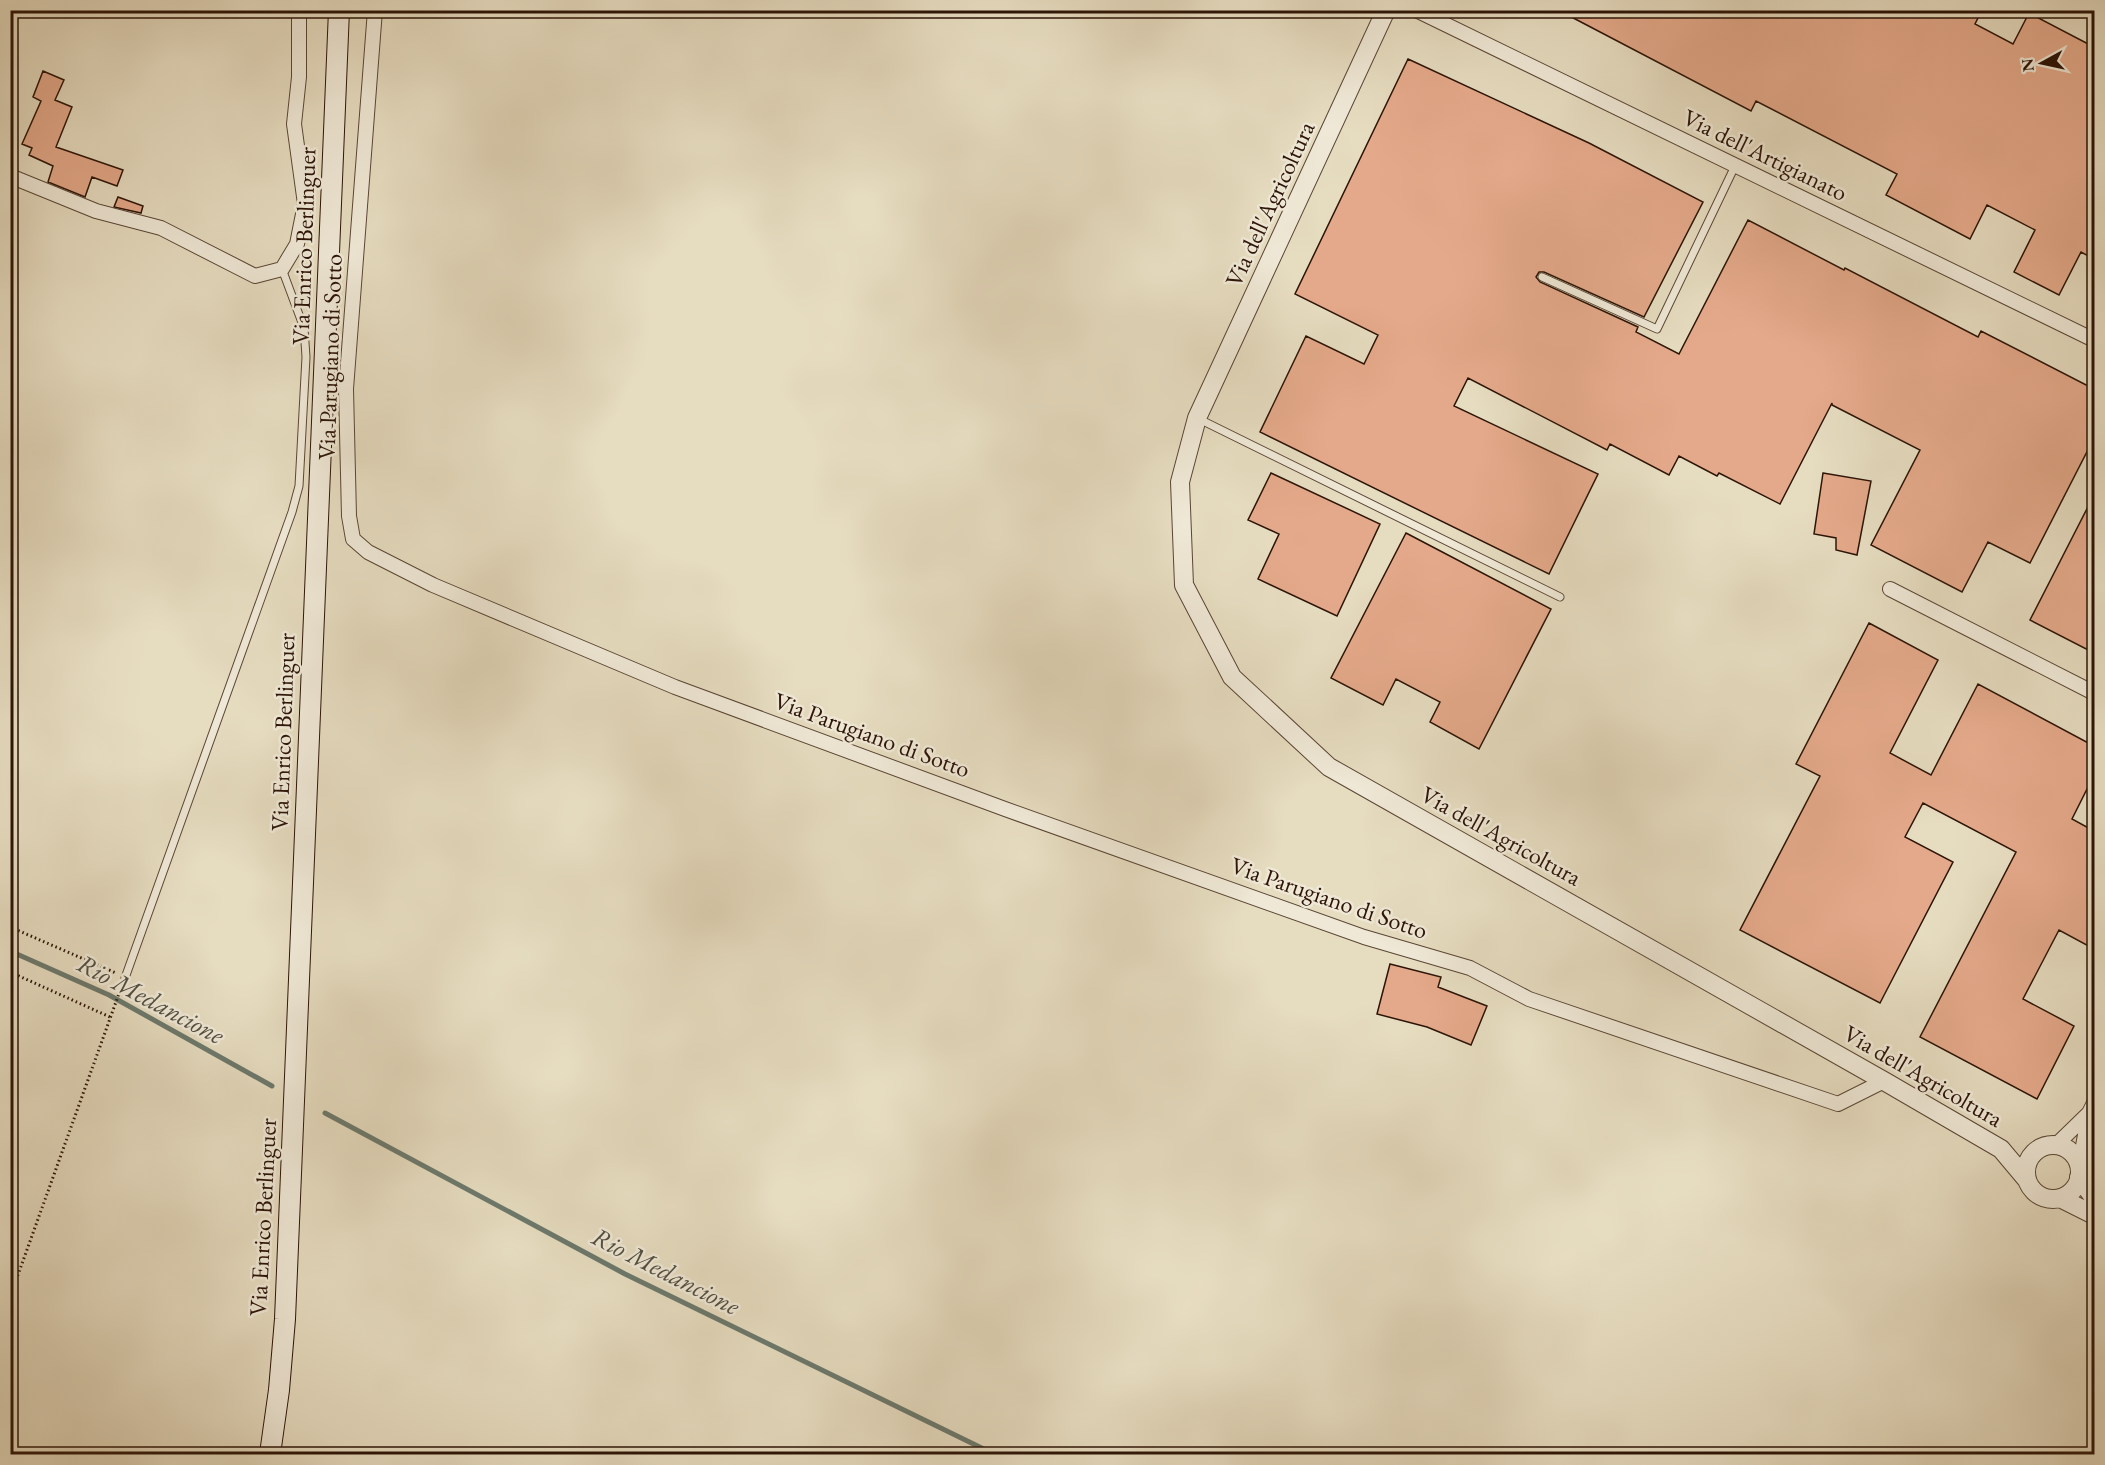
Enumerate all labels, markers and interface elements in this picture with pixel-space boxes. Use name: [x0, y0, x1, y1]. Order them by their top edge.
north arrow: [2012, 33, 2072, 93]
text: N: [2016, 57, 2039, 73]
street label: Via dell'Artigianato: [1678, 101, 1853, 208]
street label: Via dell'Agricoltura: [1218, 116, 1322, 291]
street label: Via Enrico Berlinguer: [285, 146, 322, 346]
street label: Via Parugiano di Sotto: [310, 253, 349, 461]
street label: Via Enrico Berlinguer: [264, 632, 301, 832]
street label: Via Parugiano di Sotto: [770, 685, 974, 784]
street label: Via dell'Agricoltura: [1415, 779, 1587, 893]
street label: Via Parugiano di Sotto: [1227, 849, 1432, 946]
water label: Rio Medancione: [72, 946, 231, 1053]
street label: Via dell'Agricoltura: [1838, 1017, 2009, 1134]
street label: Via Enrico Berlinguer: [242, 1117, 283, 1317]
water label: Rio Medancione: [586, 1219, 747, 1323]

